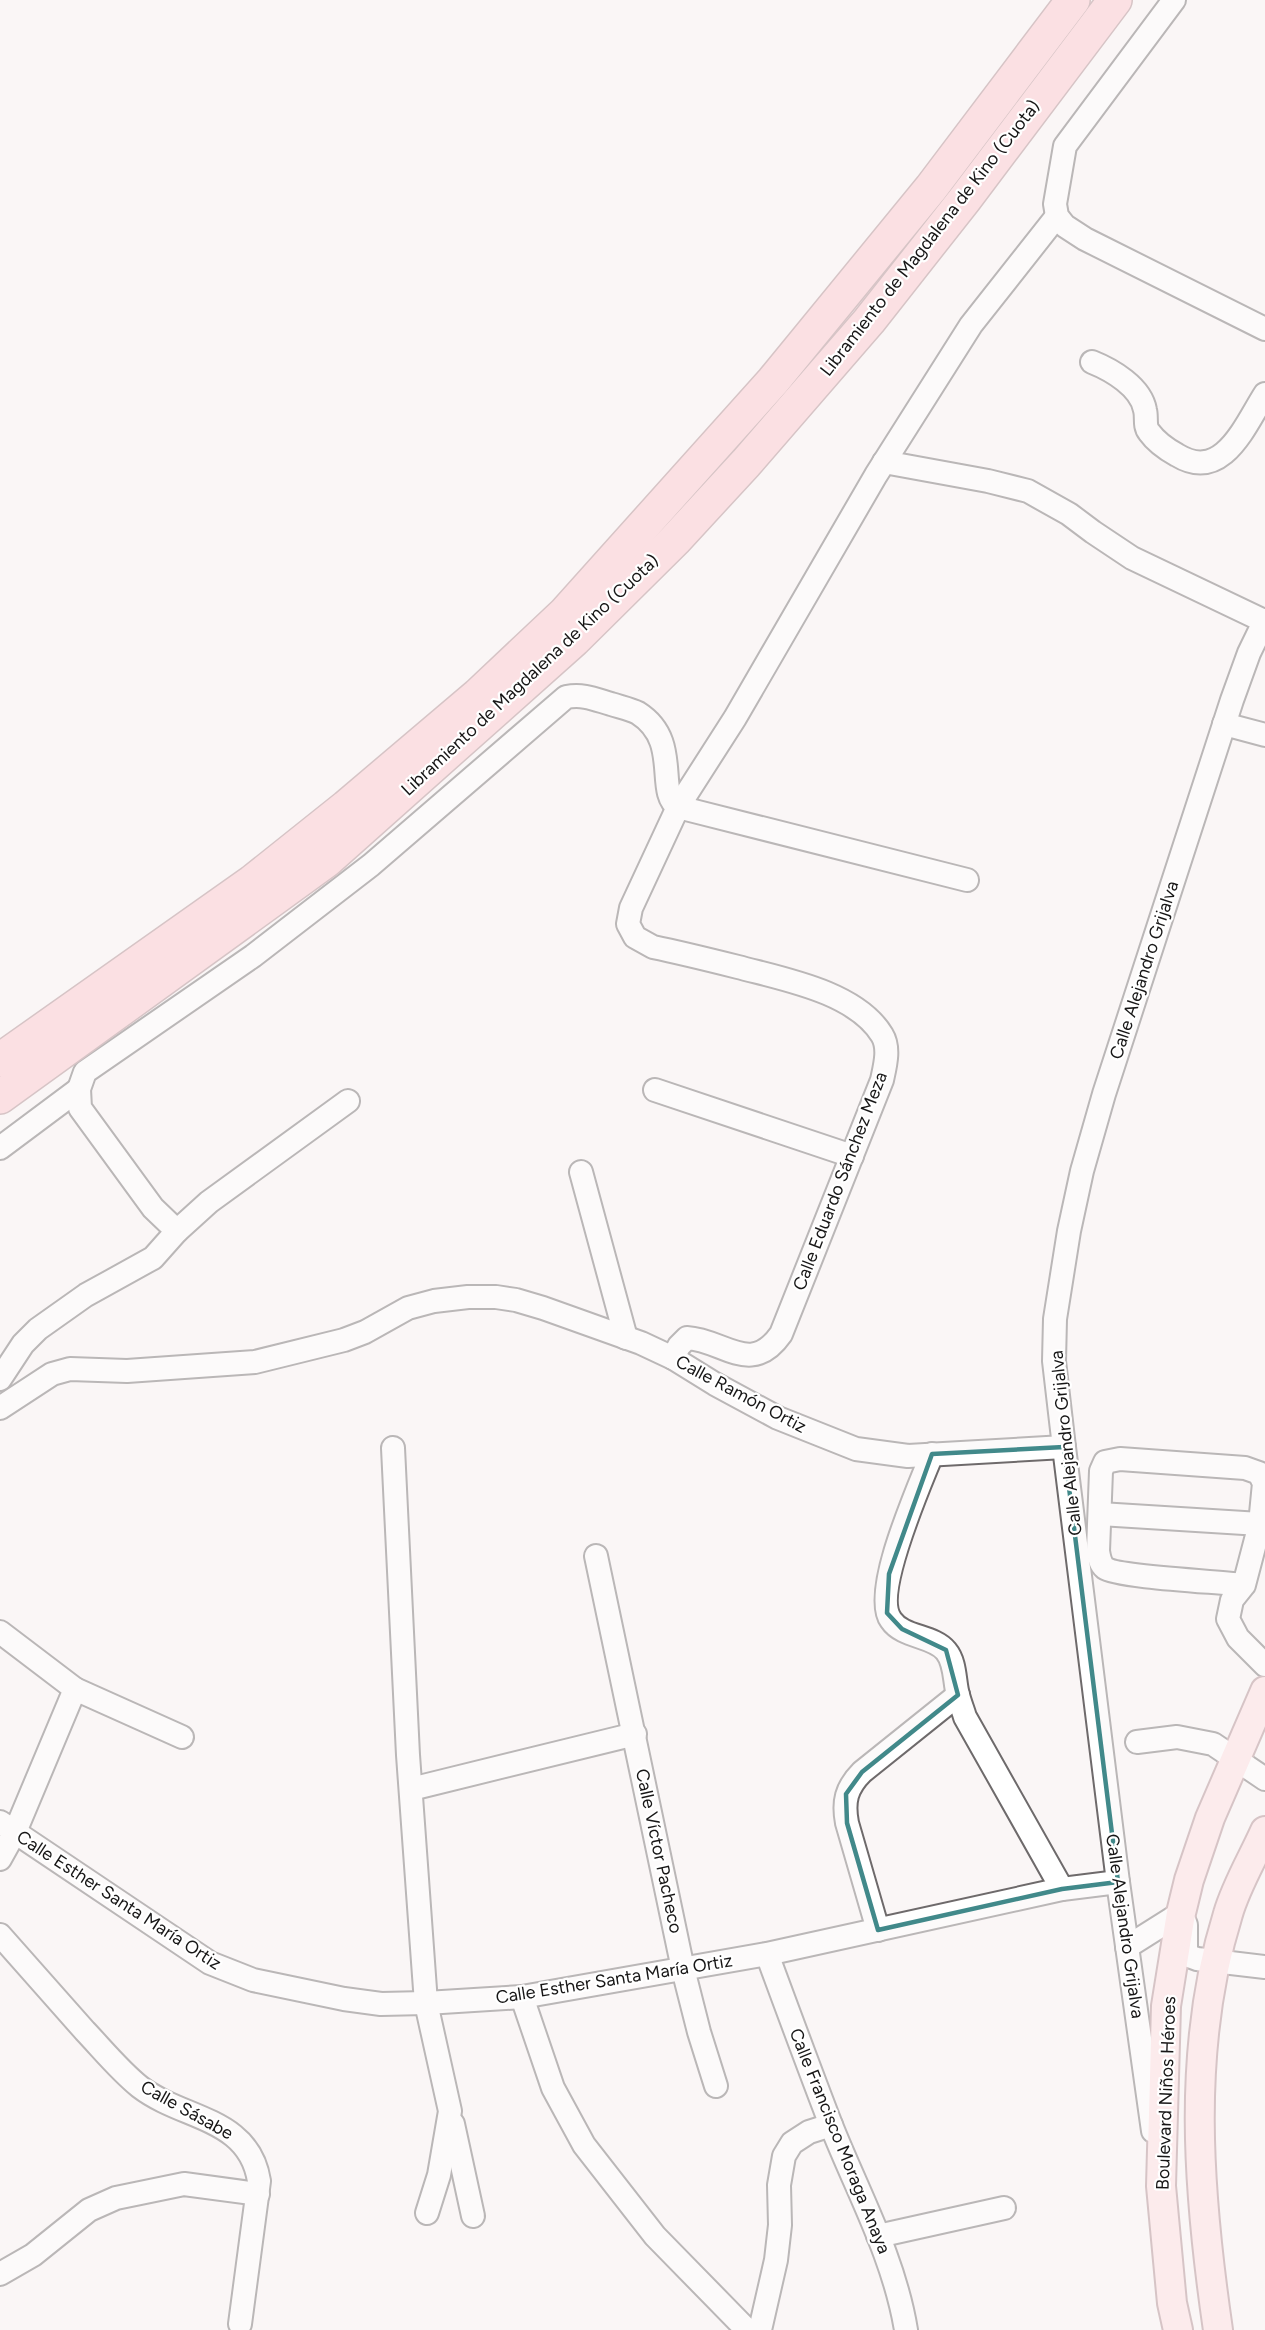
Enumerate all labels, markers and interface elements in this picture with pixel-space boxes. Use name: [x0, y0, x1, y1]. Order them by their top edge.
street label: Libramiento de Magdalena de Kino (Cuota): [815, 96, 1045, 380]
street label: Libramiento de Magdalena de Kino (Cuota): [397, 550, 663, 800]
street label: Calle Alejandro Grijalva: [1105, 878, 1183, 1062]
street label: Calle Eduardo Sánchez Meza: [788, 1069, 892, 1293]
street label: Calle Alejandro Grijalva: [1045, 1349, 1087, 1537]
street label: Calle Ramón Ortiz: [672, 1350, 810, 1438]
street label: Calle Víctor Pacheco: [631, 1767, 687, 1935]
street label: Calle Esther Santa María Ortiz: [13, 1826, 226, 1975]
street label: Calle Alejandro Grijalva: [1101, 1832, 1149, 2020]
street label: Calle Esther Santa María Ortiz: [494, 1949, 734, 2009]
street label: Boulevard Niños Héroes: [1152, 1996, 1180, 2190]
street label: Calle Francisco Moraga Anaya: [785, 2025, 895, 2257]
street label: Calle Sásabe: [137, 2076, 237, 2145]

